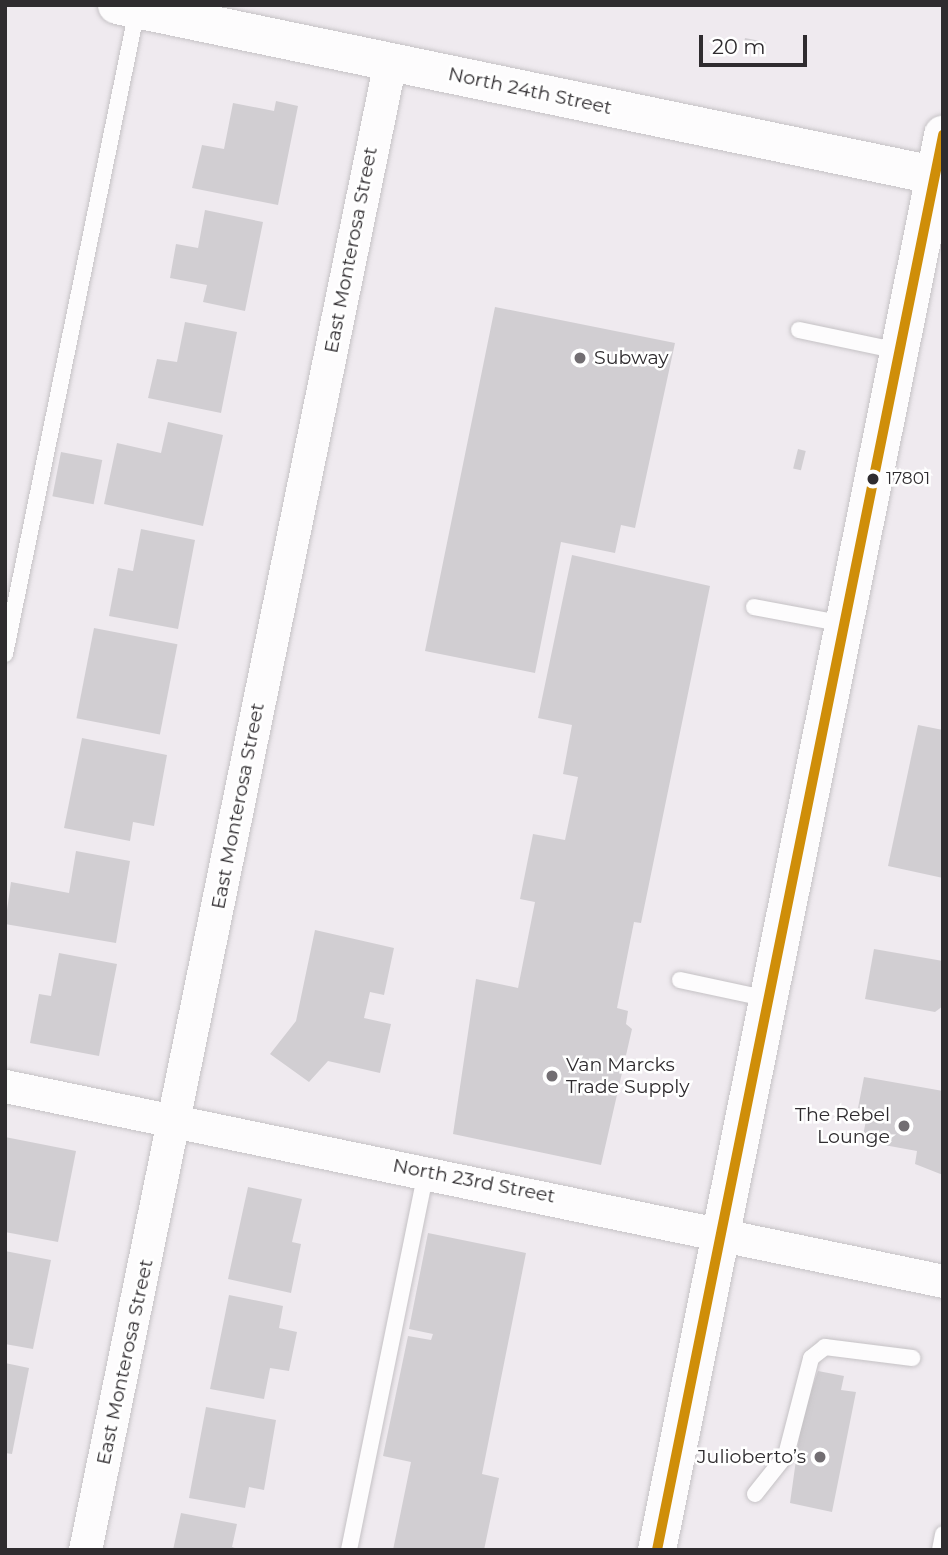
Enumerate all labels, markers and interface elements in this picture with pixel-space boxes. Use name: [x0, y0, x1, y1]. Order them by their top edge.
scale bar: [703, 21, 811, 65]
text: 20 m: [712, 34, 766, 59]
street label: North 24th Street: [446, 63, 614, 119]
street label: East Monterosa Street: [320, 145, 382, 355]
place label: Subway: [594, 347, 669, 369]
marker: Subway: [572, 350, 588, 366]
place label: 17801: [886, 469, 930, 489]
marker: 17801: [866, 472, 880, 486]
street label: East Monterosa Street: [207, 701, 269, 911]
place label: Van Marcks Trade Supply: [566, 1054, 690, 1098]
marker: Van Marcks Trade Supply: [544, 1068, 560, 1084]
place label: The Rebel Lounge: [795, 1104, 890, 1148]
marker: The Rebel Lounge: [896, 1118, 912, 1134]
street label: North 23rd Street: [391, 1154, 557, 1208]
street label: East Monterosa Street: [92, 1257, 158, 1467]
place label: Julioberto’s: [697, 1446, 806, 1468]
marker: Julioberto’s: [812, 1449, 828, 1465]

